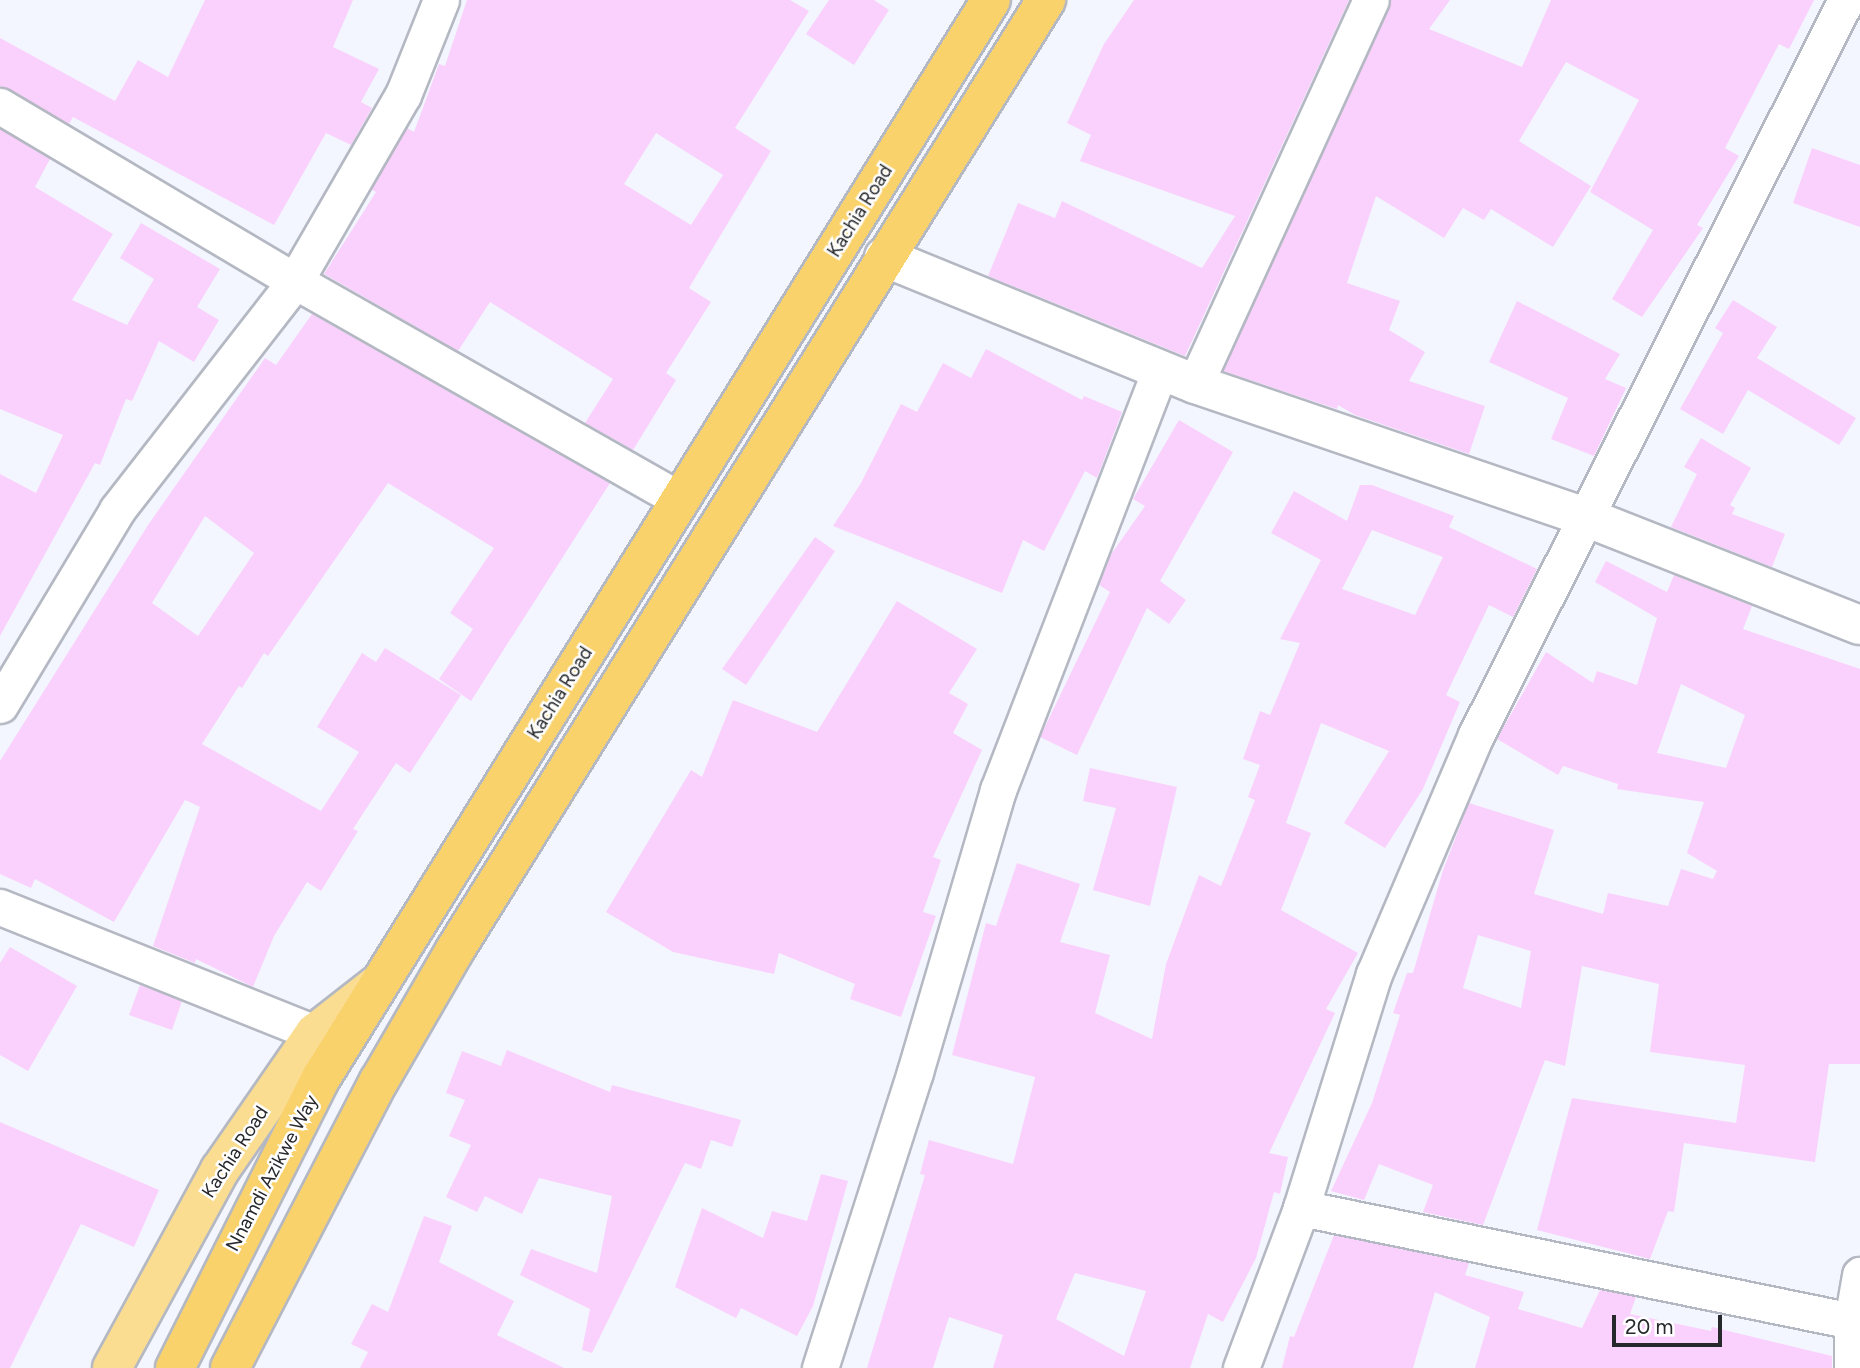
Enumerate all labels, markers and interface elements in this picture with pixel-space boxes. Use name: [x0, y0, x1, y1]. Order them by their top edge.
street label: Kachia Road: [823, 161, 897, 261]
street label: Kachia Road: [523, 643, 597, 743]
street label: Nnamdi Azikwe Way: [221, 1091, 323, 1255]
street label: Kachia Road: [197, 1102, 273, 1202]
scale bar: [1615, 1302, 1725, 1346]
text: 20 m: [1625, 1314, 1673, 1339]

